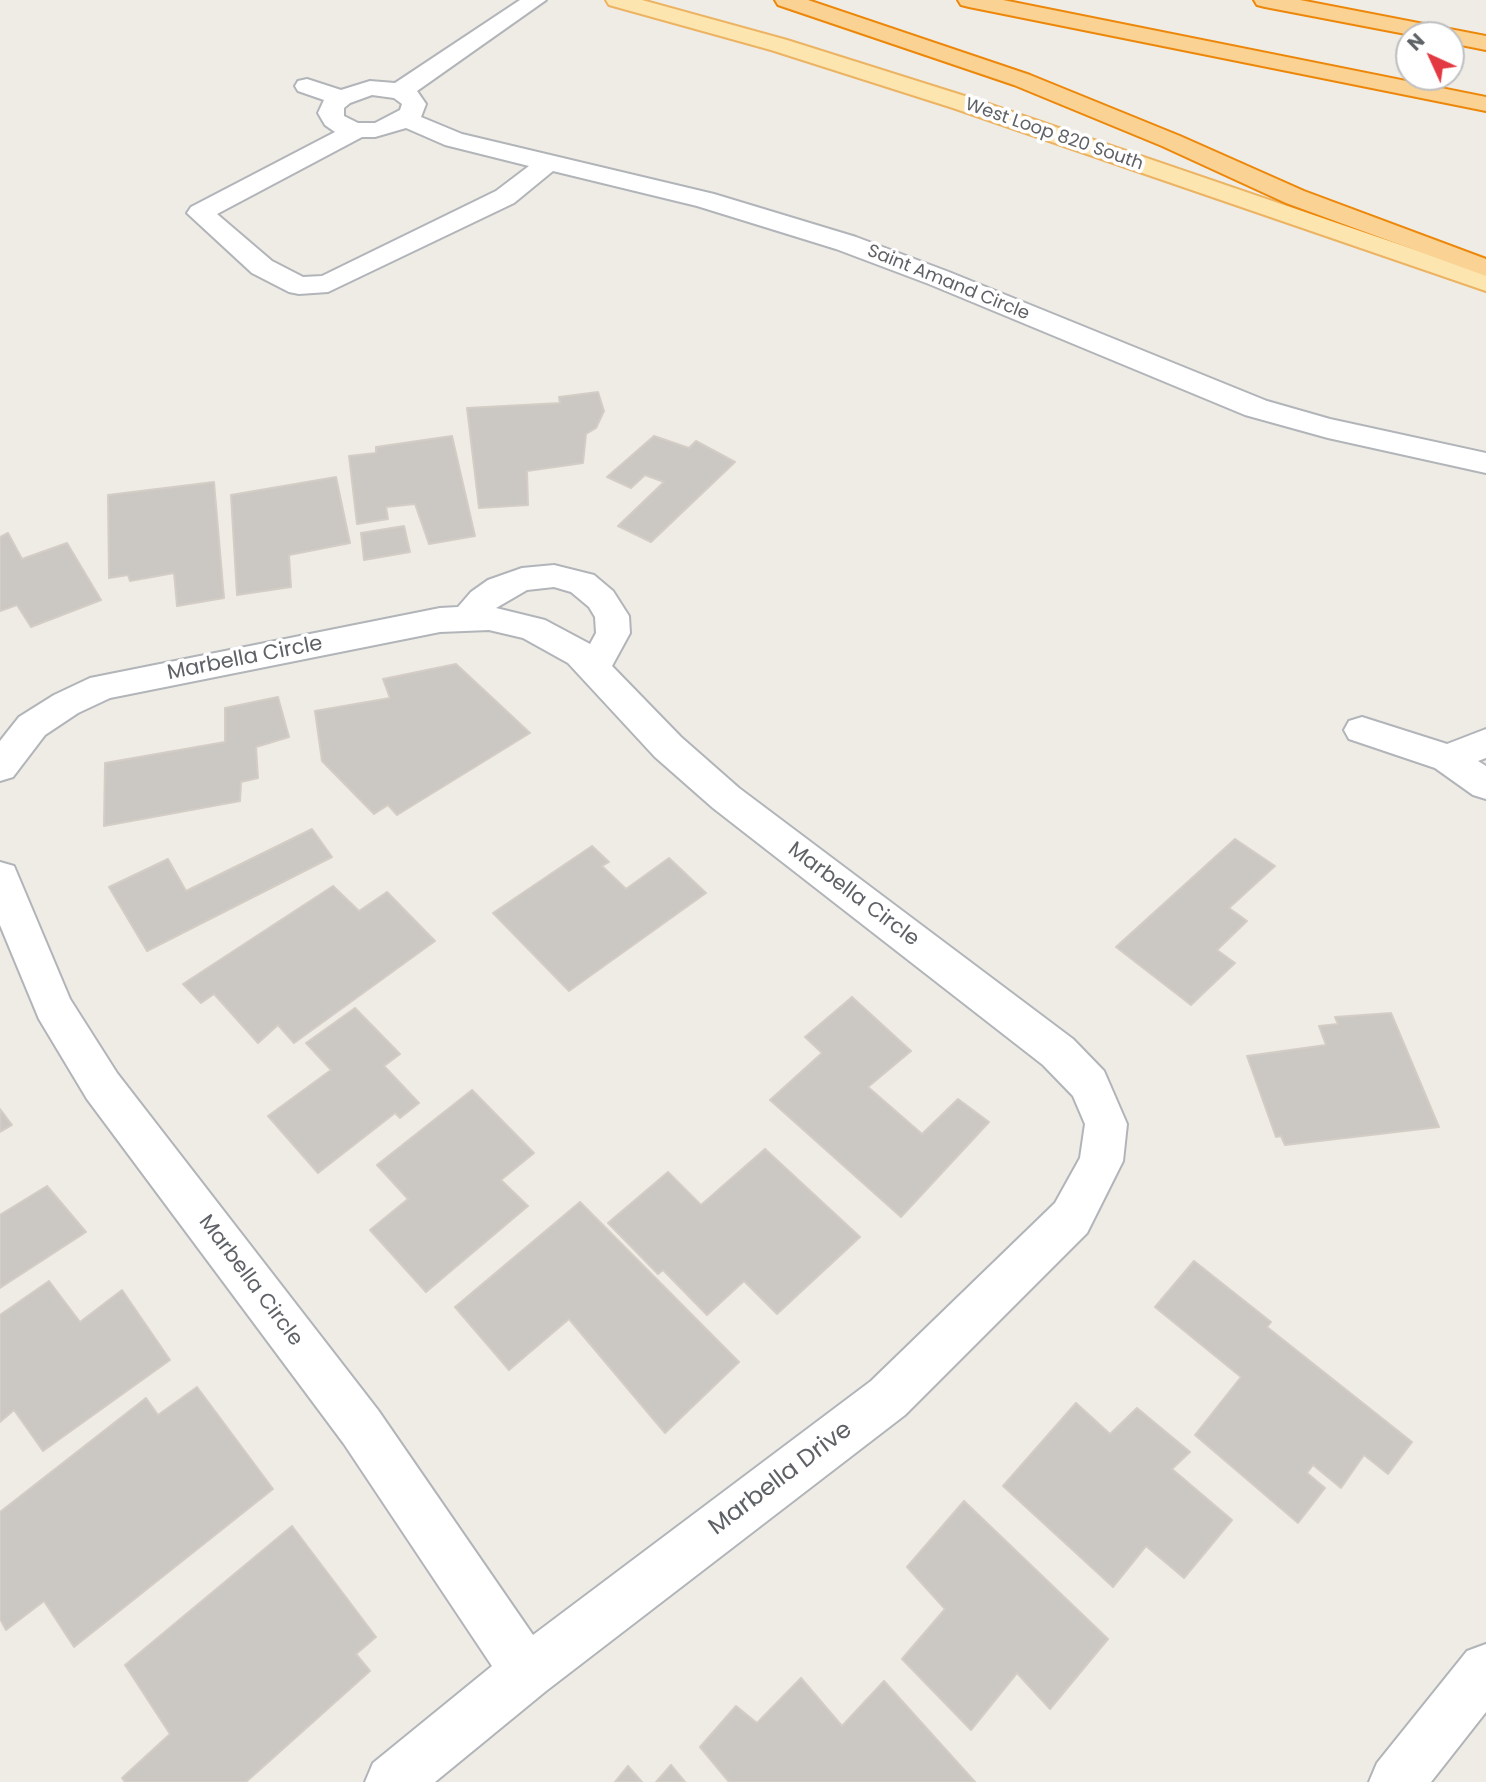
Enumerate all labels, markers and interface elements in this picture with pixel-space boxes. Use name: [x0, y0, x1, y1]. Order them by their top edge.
north arrow: [1395, 21, 1465, 91]
text: N: [1402, 28, 1431, 57]
street label: West Loop 820 South: [962, 94, 1146, 176]
street label: Saint Amand Circle: [864, 241, 1032, 325]
street label: Marbella Circle: [165, 632, 325, 686]
street label: Marbella Circle: [782, 838, 924, 952]
street label: Marbella Circle: [193, 1210, 307, 1352]
street label: Marbella Drive: [704, 1416, 858, 1542]

